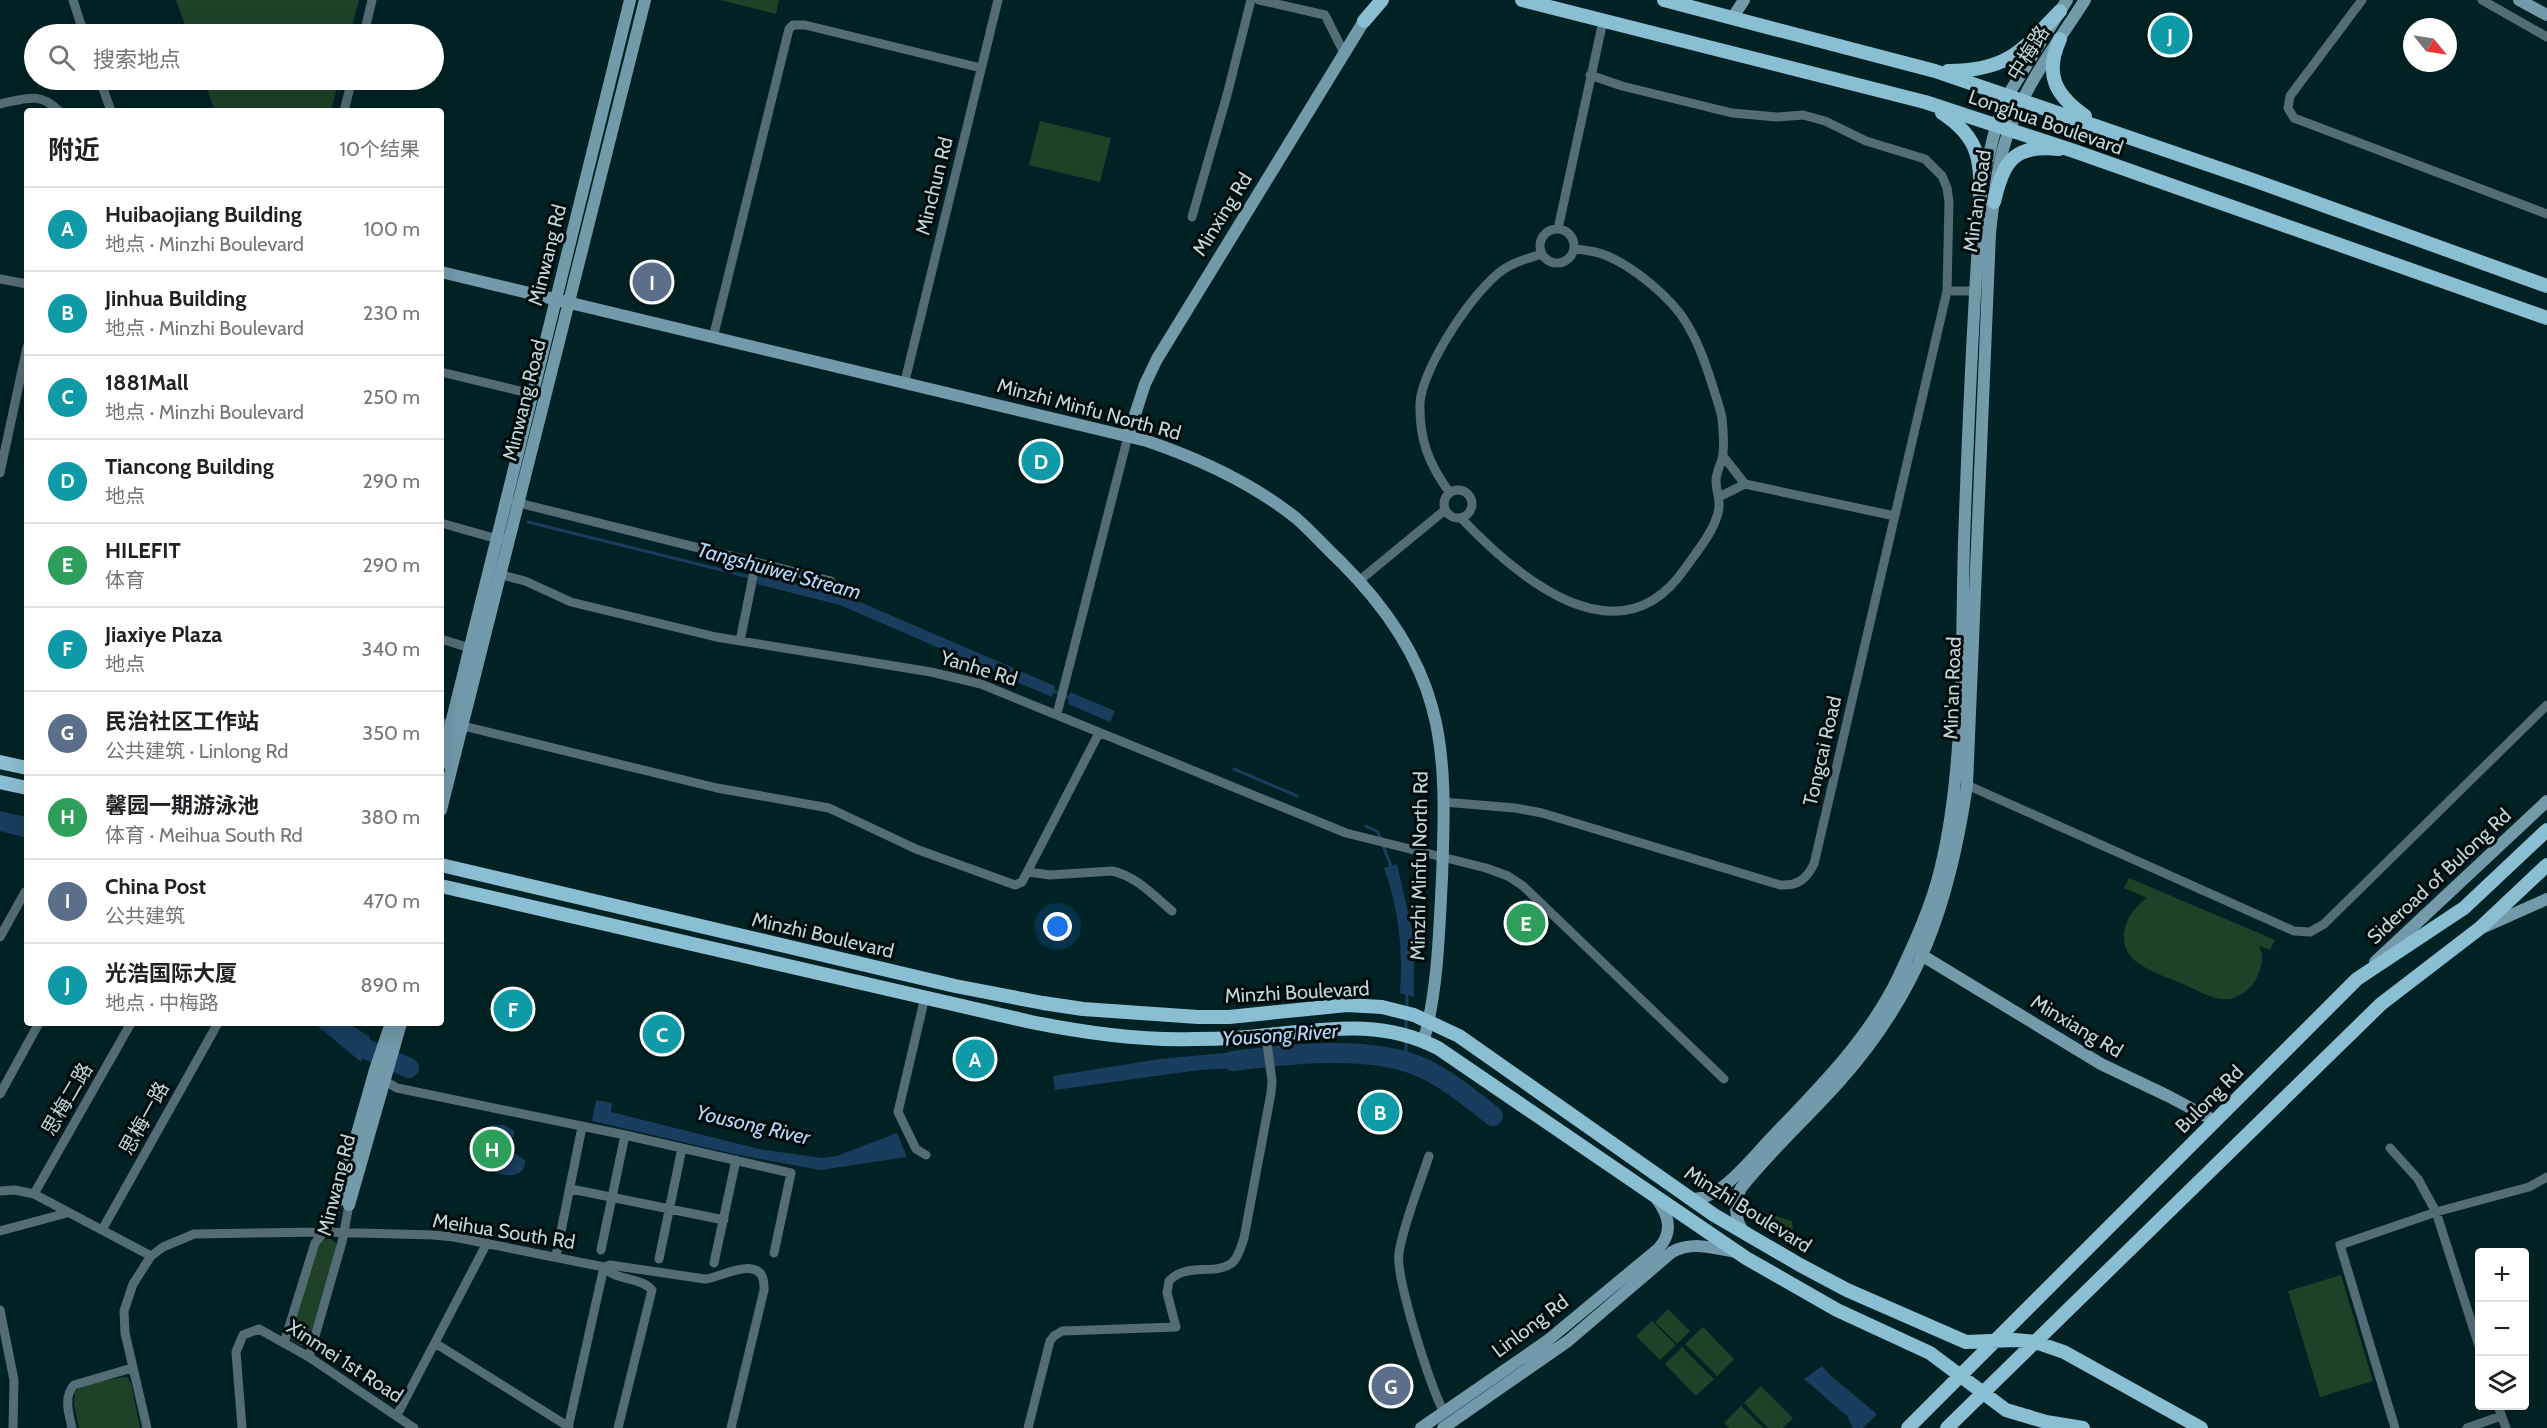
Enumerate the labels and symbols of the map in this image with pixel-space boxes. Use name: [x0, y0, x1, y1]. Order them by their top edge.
pin: J: [2150, 12, 2190, 57]
north arrow: [2403, 18, 2457, 72]
street label: 中梅路: [2002, 21, 2054, 85]
street label: Longhua Boulevard: [1965, 84, 2127, 160]
street label: Minchun Rd: [910, 134, 958, 238]
street label: Min'an Road: [1958, 148, 1996, 254]
street label: Minxing Rd: [1187, 168, 1257, 260]
street label: Minwang Rd: [523, 202, 571, 308]
pin: I: [632, 260, 672, 304]
street label: Minwang Road: [497, 337, 551, 463]
street label: Minzhi Minfu North Rd: [994, 373, 1184, 445]
pin: D: [1022, 438, 1060, 484]
water label: Tangshuiwei Stream: [694, 537, 864, 604]
street label: Min'an Road: [1938, 636, 1966, 740]
street label: Yanhe Rd: [937, 645, 1020, 691]
street label: Tongcai Road: [1798, 694, 1846, 808]
street label: Minzhi Minfu North Rd: [1405, 771, 1433, 961]
street label: Sideroad of Bulong Rd: [2362, 803, 2516, 949]
pin: E: [1506, 900, 1546, 946]
street label: Minzhi Boulevard: [750, 907, 896, 963]
your location: [1043, 912, 1072, 941]
street label: Minzhi Boulevard: [1224, 976, 1370, 1008]
pin: F: [494, 986, 532, 1032]
street label: Minxiang Rd: [2027, 989, 2127, 1063]
pin: C: [642, 1012, 682, 1056]
water label: Yousong River: [1221, 1018, 1340, 1051]
pin: A: [956, 1036, 994, 1082]
street label: 思梅二路: [37, 1058, 97, 1140]
street label: Bulong Rd: [2170, 1060, 2248, 1138]
street label: 思梅一路: [114, 1077, 174, 1159]
pin: B: [1360, 1090, 1400, 1134]
water label: Yousong River: [694, 1099, 814, 1150]
pin: H: [472, 1126, 512, 1172]
street label: Minwang Rd: [312, 1132, 360, 1238]
street label: Minzhi Boulevard: [1680, 1160, 1816, 1258]
street label: Meihua South Rd: [431, 1208, 577, 1254]
street label: Linlong Rd: [1487, 1289, 1573, 1363]
street label: Xinmei 1st Road: [282, 1315, 408, 1407]
pin: G: [1372, 1364, 1410, 1408]

